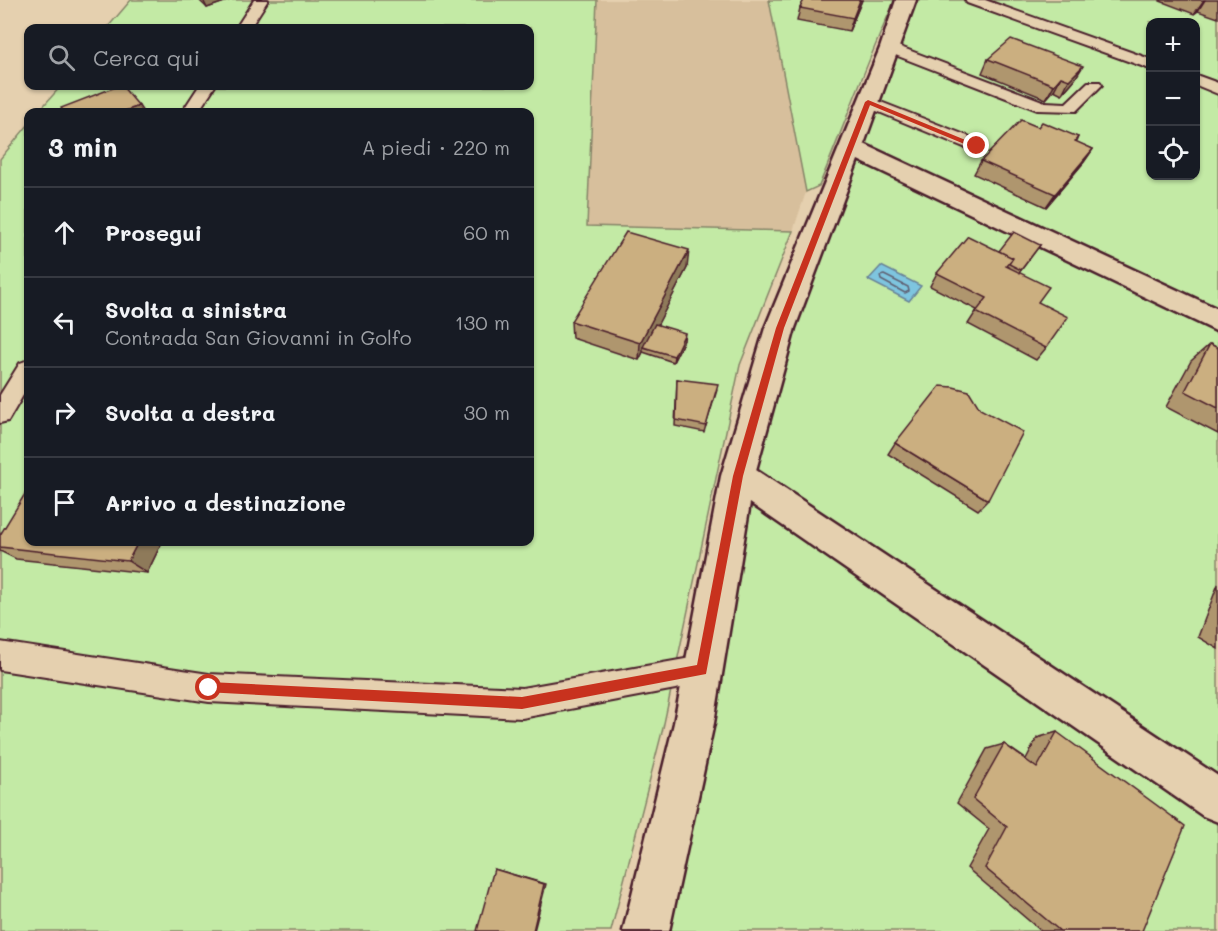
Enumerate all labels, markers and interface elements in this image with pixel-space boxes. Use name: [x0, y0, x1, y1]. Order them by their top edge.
map controls: [1146, 18, 1200, 180]
button: +: [1146, 18, 1200, 72]
search box: [24, 24, 534, 90]
icon: search: [45, 41, 78, 74]
text: Cerca qui: [93, 43, 200, 72]
button: −: [1146, 72, 1200, 126]
button: locate: [1146, 126, 1200, 180]
text: 3 min: [48, 130, 117, 164]
route end: [963, 132, 989, 158]
text: A piedi · 220 m: [362, 134, 510, 160]
icon: ahead: [48, 216, 81, 249]
text: Prosegui: [105, 218, 202, 247]
text: 60 m: [463, 219, 510, 245]
text: Svolta a sinistra: [105, 295, 287, 324]
icon: left: [48, 306, 81, 339]
text: 130 m: [455, 309, 510, 335]
text: Contrada San Giovanni in Golfo: [105, 324, 412, 350]
icon: right: [48, 396, 81, 429]
text: Svolta a destra: [105, 398, 275, 427]
text: 30 m: [464, 399, 510, 425]
icon: arrive: [48, 486, 81, 519]
text: Arrivo a destinazione: [105, 488, 346, 517]
route start: [195, 674, 221, 700]

